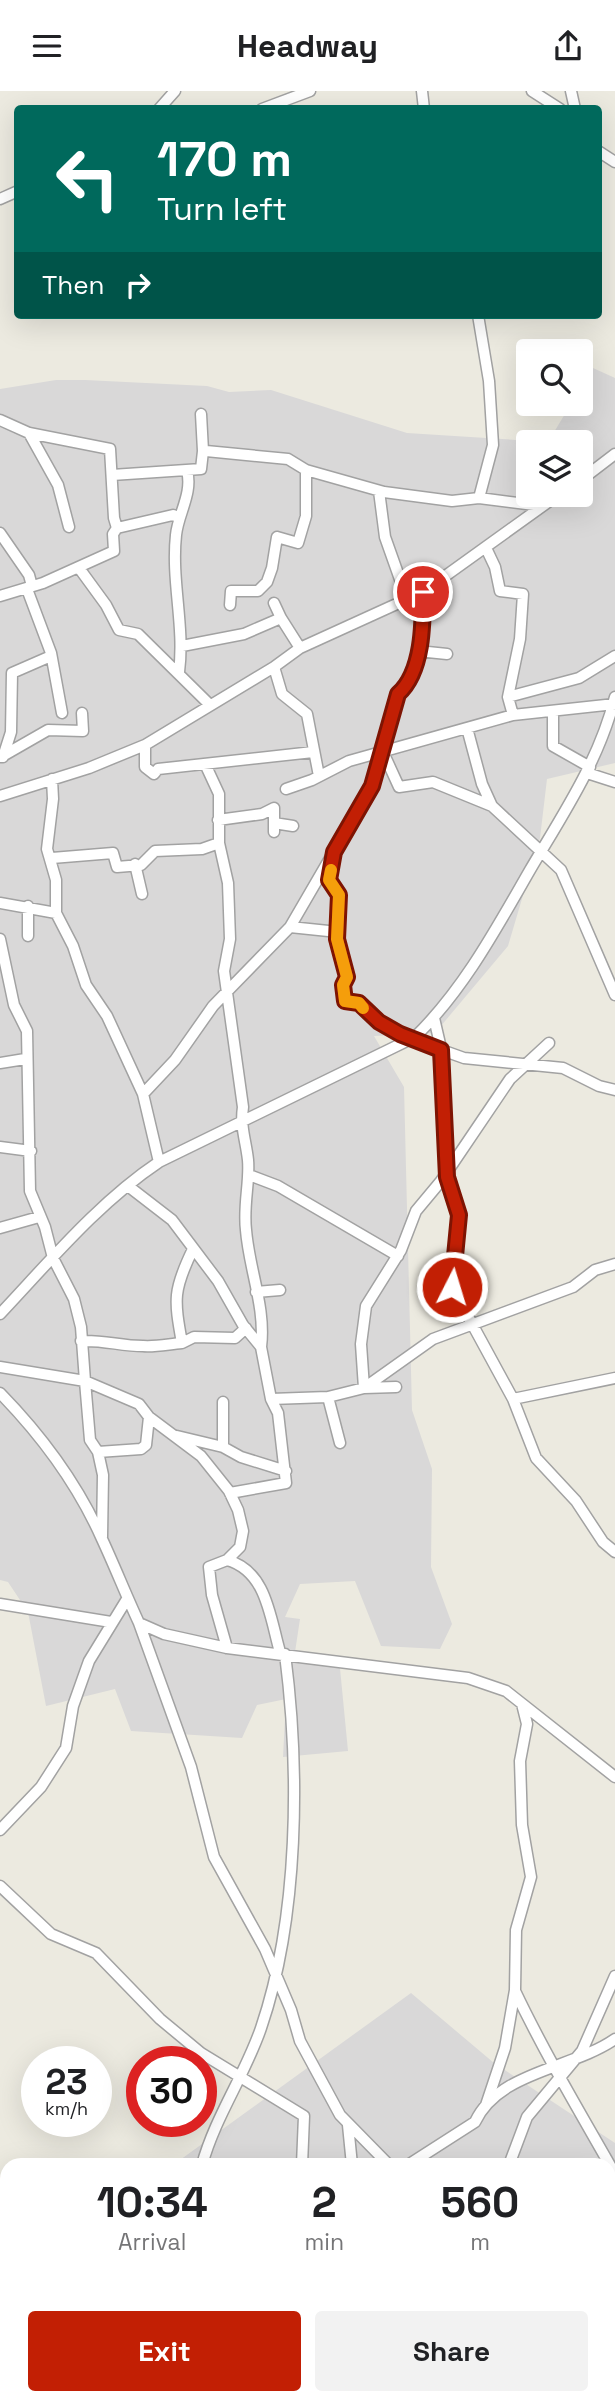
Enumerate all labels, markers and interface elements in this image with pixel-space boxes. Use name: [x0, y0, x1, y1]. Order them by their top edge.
text: Headway: [237, 26, 378, 66]
icon: menu: [28, 27, 66, 65]
icon: share: [549, 27, 587, 65]
text: 170 m: [157, 128, 292, 190]
icon: left: [42, 133, 133, 224]
text: Turn left: [157, 189, 287, 229]
icon: right: [119, 266, 157, 304]
text: Then: [42, 268, 105, 302]
map controls: [516, 339, 593, 507]
button: search: [516, 339, 593, 416]
button: layers: [516, 430, 593, 507]
pin: [393, 562, 453, 622]
icon: arrive: [404, 573, 442, 611]
position arrow: [415, 1250, 489, 1324]
speed limit sign: 30: [126, 2046, 217, 2137]
text: 23: [45, 2060, 88, 2104]
text: km/h: [45, 2097, 88, 2120]
text: 10:34: [97, 2176, 208, 2229]
text: 2: [312, 2176, 337, 2229]
text: 560: [441, 2176, 519, 2229]
text: Arrival: [118, 2227, 186, 2257]
text: min: [305, 2227, 344, 2257]
text: m: [470, 2227, 490, 2257]
button: Exit: [28, 2311, 301, 2391]
button: Share: [315, 2311, 588, 2391]

